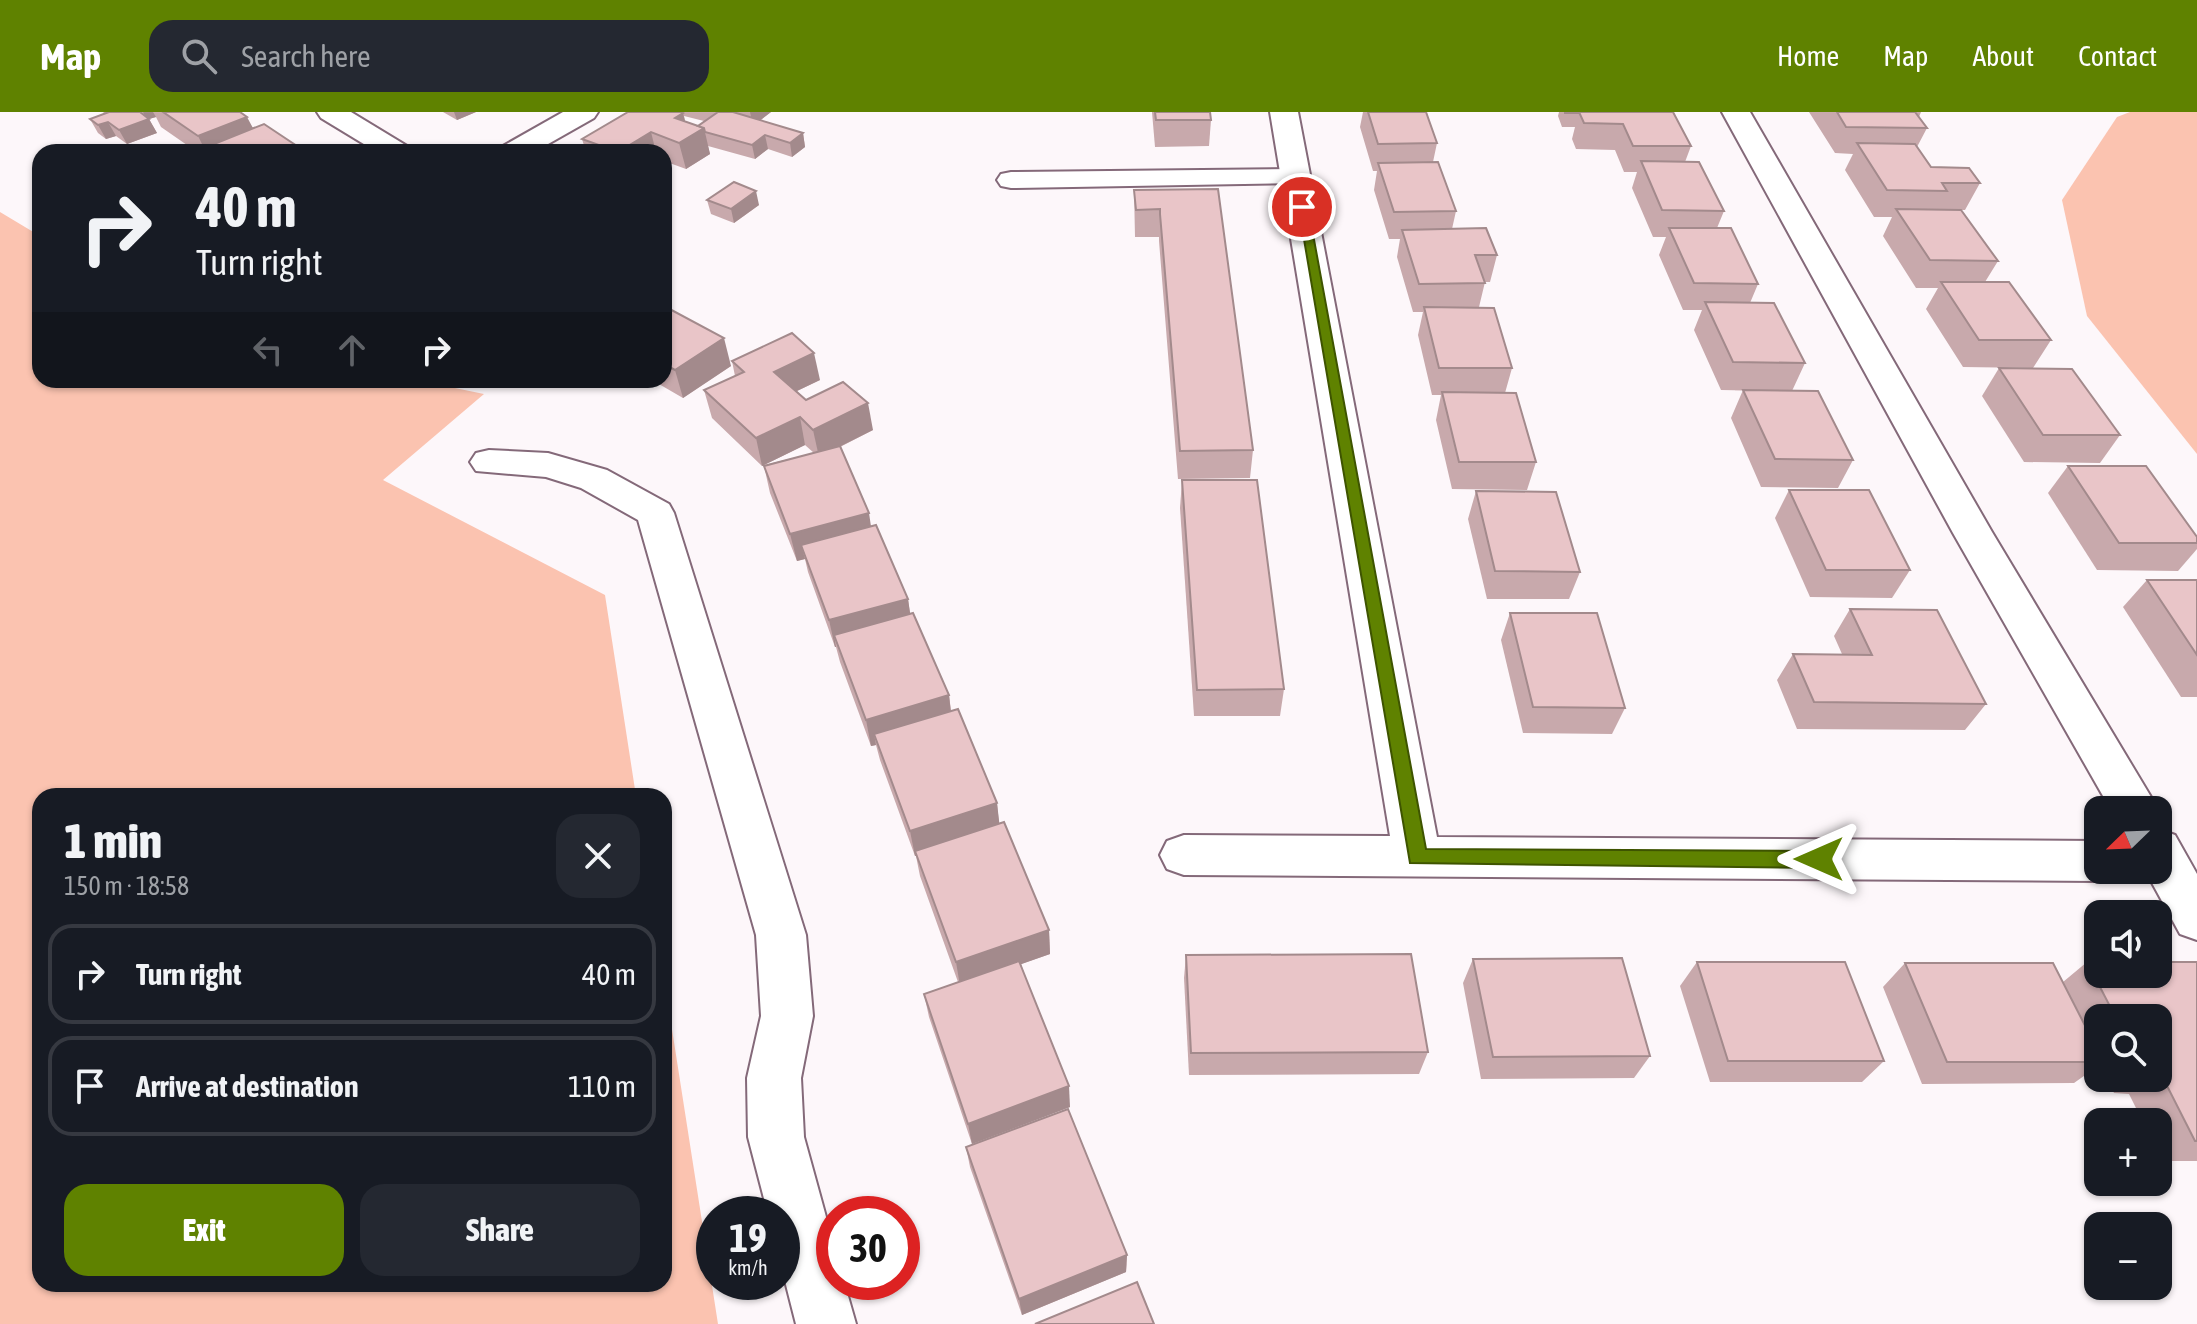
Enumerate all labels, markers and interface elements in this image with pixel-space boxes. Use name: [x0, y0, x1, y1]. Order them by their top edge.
search box: [149, 20, 709, 92]
icon: search: [177, 34, 221, 78]
text: Map: [40, 35, 101, 78]
text: Search here: [241, 39, 371, 73]
text: Home: [1777, 40, 1839, 72]
text: Map: [1883, 40, 1928, 72]
text: About: [1972, 40, 2034, 72]
text: Contact: [2078, 40, 2157, 72]
pin: [1268, 173, 1336, 241]
text: 40 m: [196, 175, 297, 239]
icon: right: [64, 176, 168, 280]
icon: arrive: [1280, 185, 1324, 229]
text: Turn right: [196, 241, 323, 283]
icon: left: [246, 328, 290, 372]
icon: ahead: [330, 328, 374, 372]
icon: right: [414, 328, 458, 372]
north arrow: [2084, 796, 2172, 884]
map controls: [2084, 796, 2172, 1300]
text: 1 min: [64, 813, 162, 868]
button: close: [556, 814, 640, 898]
position arrow: [1777, 817, 1861, 901]
text: 150 m · 18:58: [64, 871, 189, 901]
button: sound: [2084, 900, 2172, 988]
icon: right: [68, 952, 112, 996]
text: Turn right: [136, 957, 242, 991]
text: 40 m: [582, 957, 636, 991]
button: search: [2084, 1004, 2172, 1092]
icon: arrive: [68, 1064, 112, 1108]
text: Arrive at destination: [136, 1069, 358, 1103]
text: 110 m: [568, 1069, 636, 1103]
button: +: [2084, 1108, 2172, 1196]
button: Exit: [64, 1184, 344, 1276]
button: Share: [360, 1184, 640, 1276]
speed limit sign: 30: [816, 1196, 920, 1300]
button: −: [2084, 1212, 2172, 1300]
text: 19: [729, 1215, 767, 1260]
text: km/h: [728, 1256, 768, 1279]

